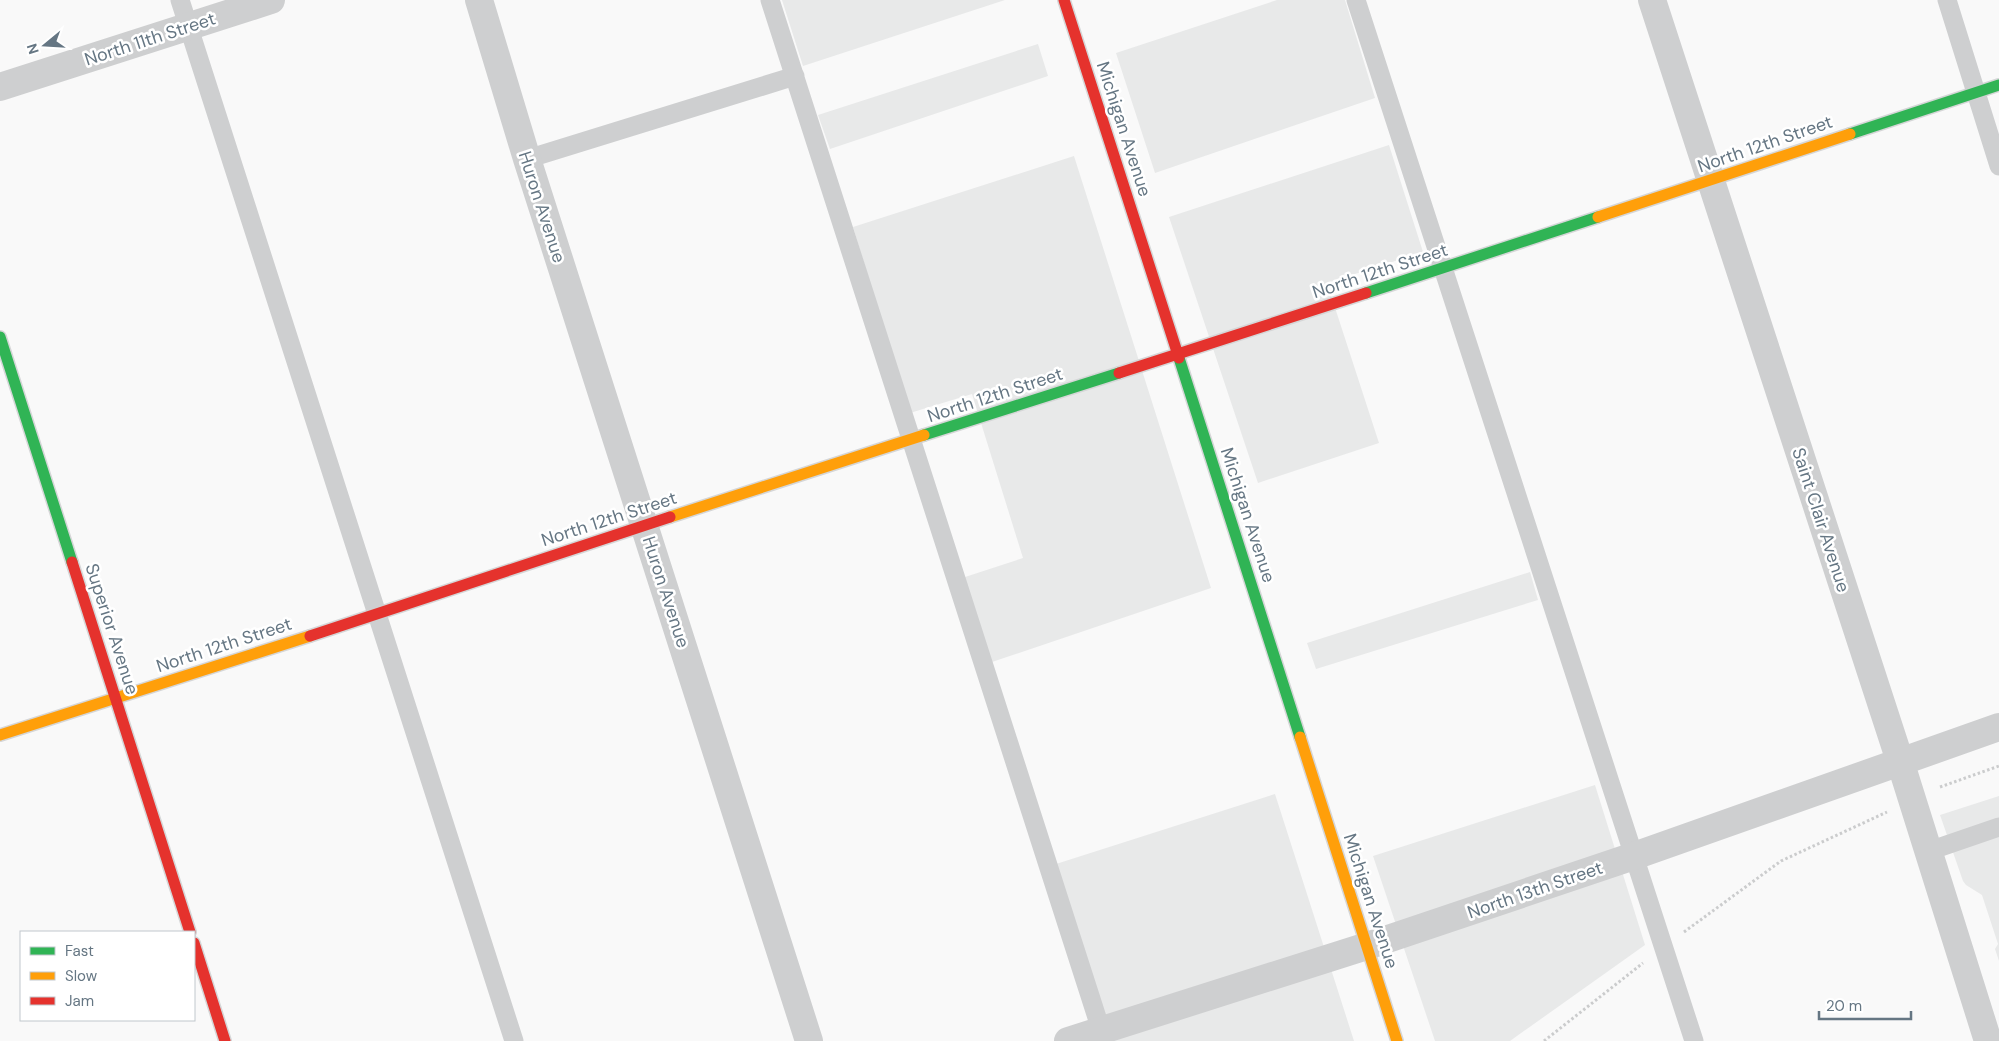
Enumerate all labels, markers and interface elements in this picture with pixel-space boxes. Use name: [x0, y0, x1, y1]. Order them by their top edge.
street label: North 11th Street: [81, 7, 219, 71]
north arrow: [20, 20, 70, 70]
text: N: [22, 41, 43, 57]
street label: Michigan Avenue: [1091, 58, 1157, 200]
street label: North 12th Street: [1694, 110, 1836, 178]
street label: Huron Avenue: [513, 148, 571, 266]
street label: North 12th Street: [1309, 238, 1451, 304]
street label: North 12th Street: [924, 362, 1066, 428]
street label: Michigan Avenue: [1215, 444, 1281, 586]
street label: Saint Clair Avenue: [1786, 445, 1856, 595]
street label: North 12th Street: [538, 486, 680, 552]
street label: Huron Avenue: [637, 533, 695, 651]
street label: Superior Avenue: [79, 560, 145, 698]
street label: North 12th Street: [153, 612, 295, 678]
street label: Michigan Avenue: [1338, 830, 1404, 972]
street label: North 13th Street: [1464, 856, 1606, 924]
legend: [20, 931, 195, 1021]
text: Fast: [65, 941, 94, 961]
text: Slow: [65, 966, 98, 986]
scale bar: [1819, 988, 1912, 1020]
text: Jam: [65, 991, 94, 1011]
text: 20 m: [1826, 996, 1862, 1016]

